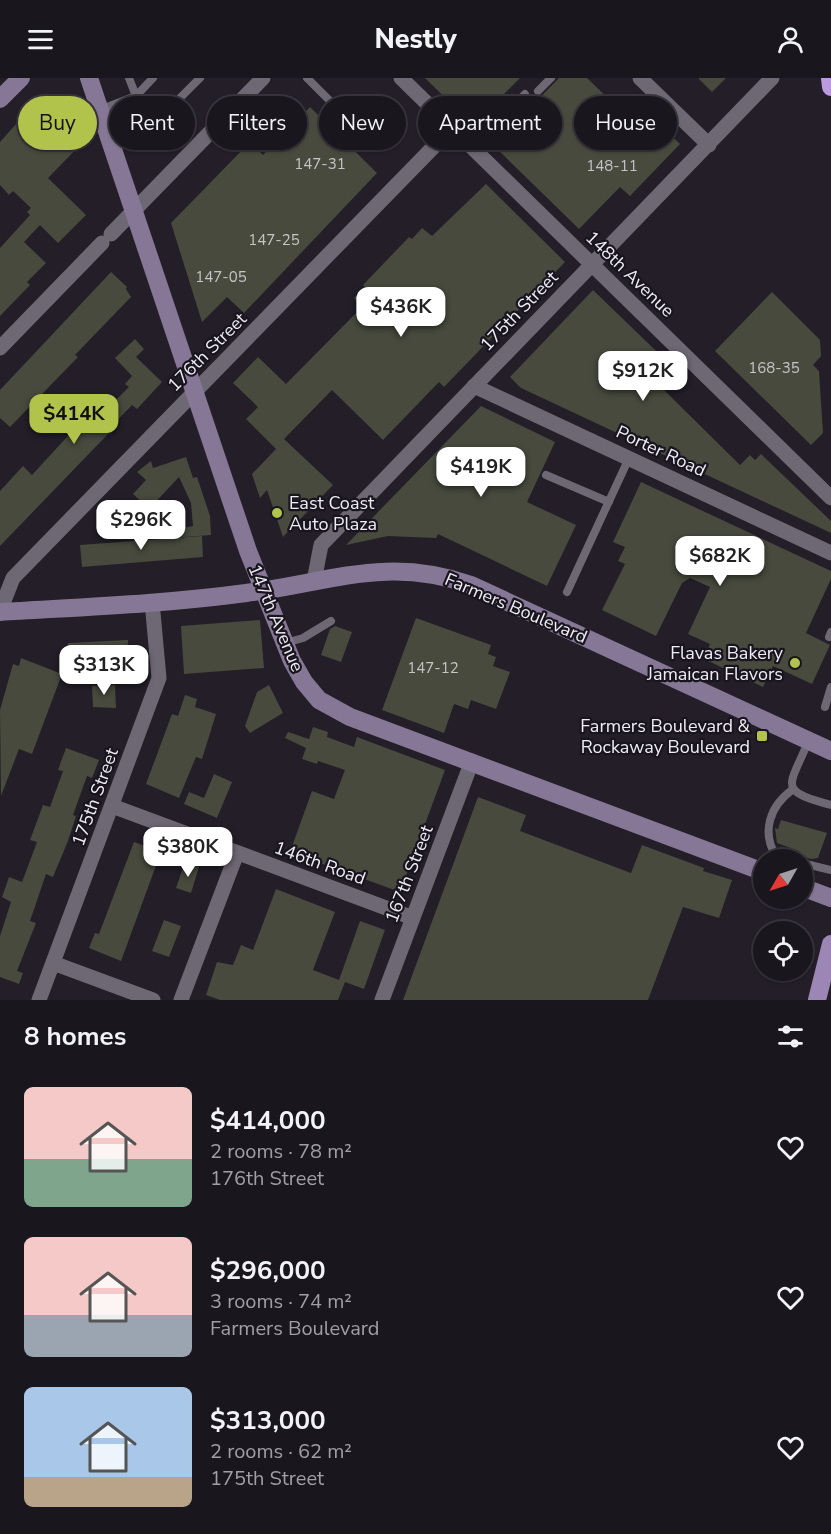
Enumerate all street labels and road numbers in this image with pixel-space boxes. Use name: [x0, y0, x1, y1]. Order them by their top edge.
street label: 148th Avenue: [580, 225, 680, 323]
street label: 175th Street: [475, 265, 564, 356]
street label: 176th Street: [162, 307, 252, 397]
street label: Porter Road: [612, 420, 710, 482]
street label: 147th Avenue: [243, 560, 309, 676]
street label: Farmers Boulevard: [441, 567, 591, 649]
street label: 175th Street: [66, 744, 124, 849]
street label: 167th Street: [379, 821, 439, 926]
street label: 146th Road: [271, 835, 369, 891]

